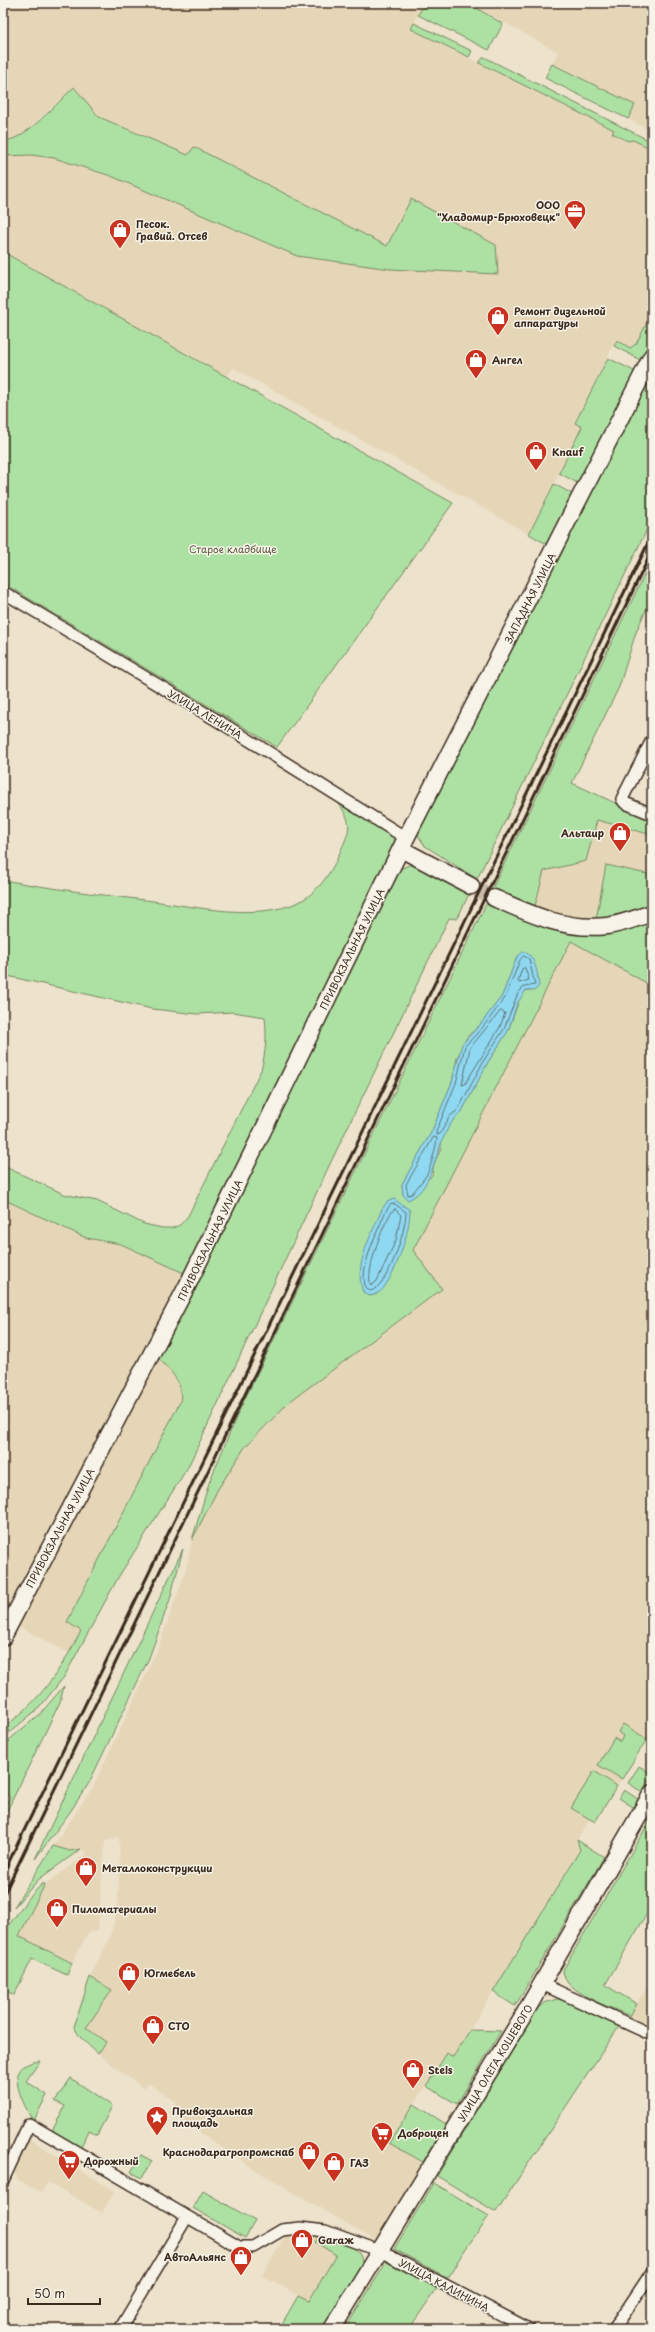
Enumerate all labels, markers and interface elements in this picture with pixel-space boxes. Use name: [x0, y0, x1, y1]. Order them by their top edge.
place label: ООО "Хладомир-Брюховецк": [437, 197, 560, 224]
office icon: ООО "Хладомир-Брюховецк": [562, 198, 588, 231]
place label: Песок. Гравий. Отсев: [136, 216, 207, 243]
shop icon: Песок. Гравий. Отсев: [107, 217, 133, 250]
place label: Ремонт дизельной аппаратуры: [514, 303, 606, 330]
shop icon: Ремонт дизельной аппаратуры: [485, 304, 511, 337]
shop icon: Ангел: [463, 347, 489, 380]
place label: Ангел: [492, 352, 523, 367]
shop icon: Knauf: [523, 439, 549, 472]
place label: Knauf: [552, 444, 584, 459]
park label: Старое кладбище: [189, 541, 277, 556]
street label: ЗАПАДНАЯ УЛИЦА: [500, 550, 559, 646]
street label: УЛИЦА ЛЕНИНА: [165, 685, 246, 742]
shop icon: Альтаир: [607, 820, 633, 853]
place label: Альтаир: [560, 825, 604, 840]
street label: ПРИВОКЗАЛЬНАЯ УЛИЦА: [316, 885, 388, 1012]
street label: ПРИВОКЗАЛЬНАЯ УЛИЦА: [174, 1176, 246, 1303]
street label: ПРИВОКЗАЛЬНАЯ УЛИЦА: [22, 1465, 98, 1590]
shop icon: Металлоконструкции: [73, 1855, 99, 1888]
place label: Металлоконструкции: [102, 1860, 213, 1876]
shop icon: Пиломатериалы: [44, 1896, 70, 1929]
place label: Пиломатериалы: [72, 1901, 157, 1916]
shop icon: Югмебель: [116, 1960, 142, 1993]
place label: Югмебель: [144, 1965, 196, 1980]
street label: УЛИЦА ОЛЕГА КОШЕВОГО: [454, 2001, 536, 2124]
shop icon: СТО: [140, 2013, 166, 2046]
place label: СТО: [168, 2018, 190, 2033]
shop icon: Stels: [400, 2057, 426, 2090]
place label: Stels: [428, 2062, 453, 2077]
place label: Привокзальная площадь: [172, 2103, 254, 2130]
place icon: Привокзальная площадь: [144, 2104, 170, 2137]
supermarket icon: Доброцен: [369, 2120, 395, 2153]
place label: Доброцен: [397, 2125, 449, 2140]
shop icon: Краснодарагропромснаб: [296, 2139, 322, 2172]
place label: Краснодарагропромснаб: [163, 2144, 294, 2159]
supermarket icon: Дорожный: [56, 2148, 82, 2181]
shop icon: ГАЗ: [321, 2150, 347, 2183]
place label: Дорожный: [83, 2153, 139, 2168]
place label: ГАЗ: [350, 2155, 369, 2170]
shop icon: Garaж: [289, 2227, 315, 2260]
place label: Garaж: [318, 2232, 354, 2247]
shop icon: АвтоАльянс: [228, 2244, 254, 2277]
place label: АвтоАльянс: [164, 2249, 227, 2264]
street label: УЛИЦА КАЛИНИНА: [396, 2254, 492, 2315]
scale bar: [28, 2280, 100, 2306]
text: 50 m: [34, 2284, 65, 2302]

